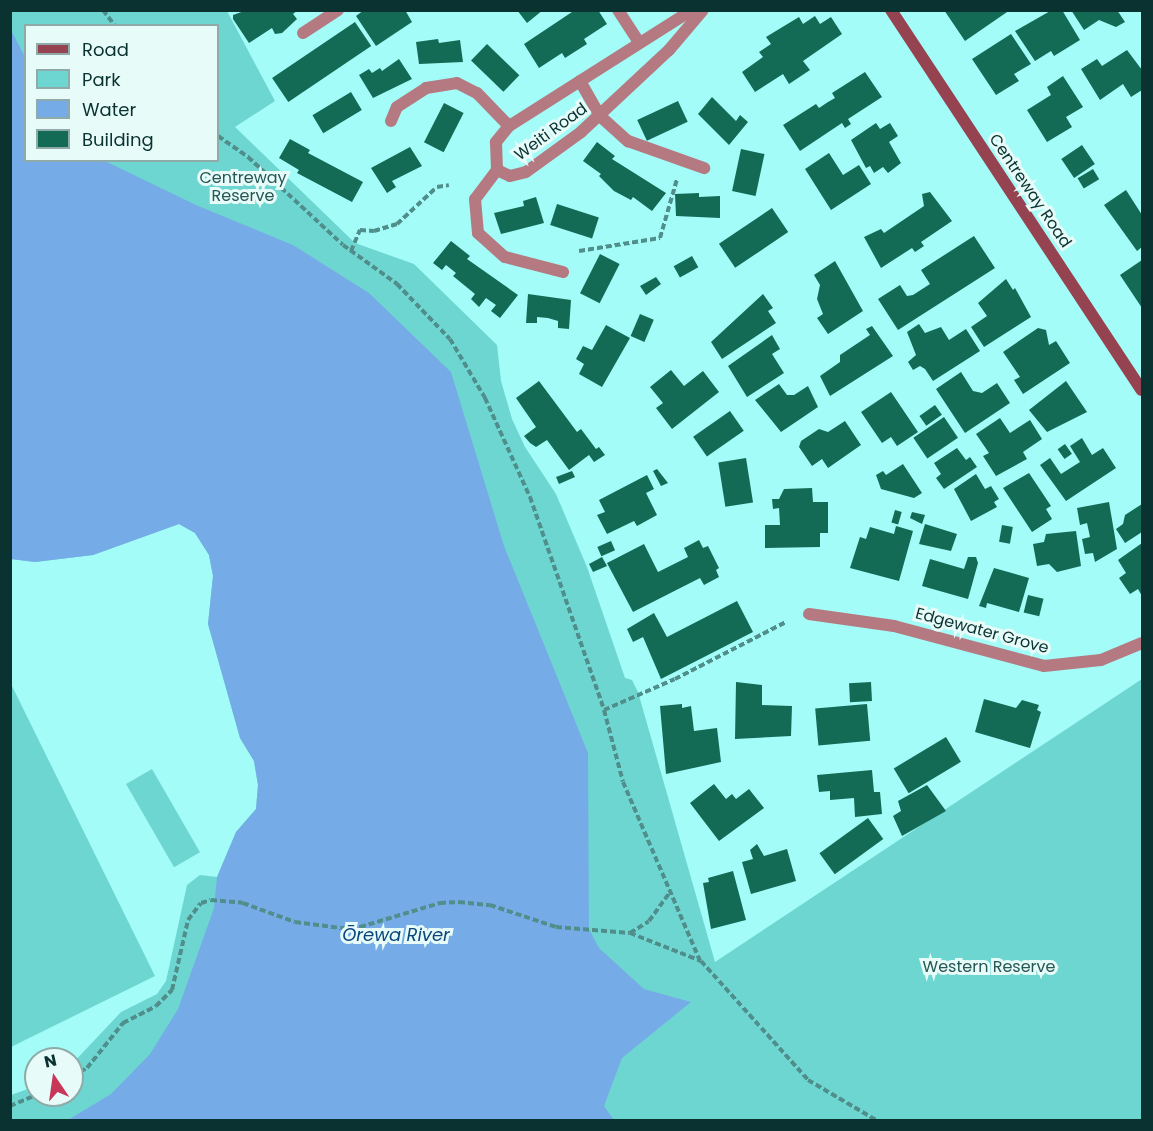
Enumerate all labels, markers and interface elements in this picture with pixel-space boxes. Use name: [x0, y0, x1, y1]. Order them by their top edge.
legend: [24, 24, 219, 162]
text: Road: [82, 37, 129, 62]
text: Park: [82, 67, 121, 92]
text: Water: [82, 97, 136, 122]
street label: Weiti Road: [511, 99, 591, 165]
text: Building: [82, 127, 154, 152]
street label: Centreway Road: [985, 130, 1075, 252]
park label: Centreway Reserve: [199, 168, 287, 206]
street label: Edgewater Grove: [913, 604, 1051, 658]
water label: Ōrewa River: [342, 924, 450, 946]
park label: Western Reserve: [923, 957, 1055, 977]
north arrow: [24, 1047, 84, 1107]
text: N: [42, 1048, 59, 1073]

